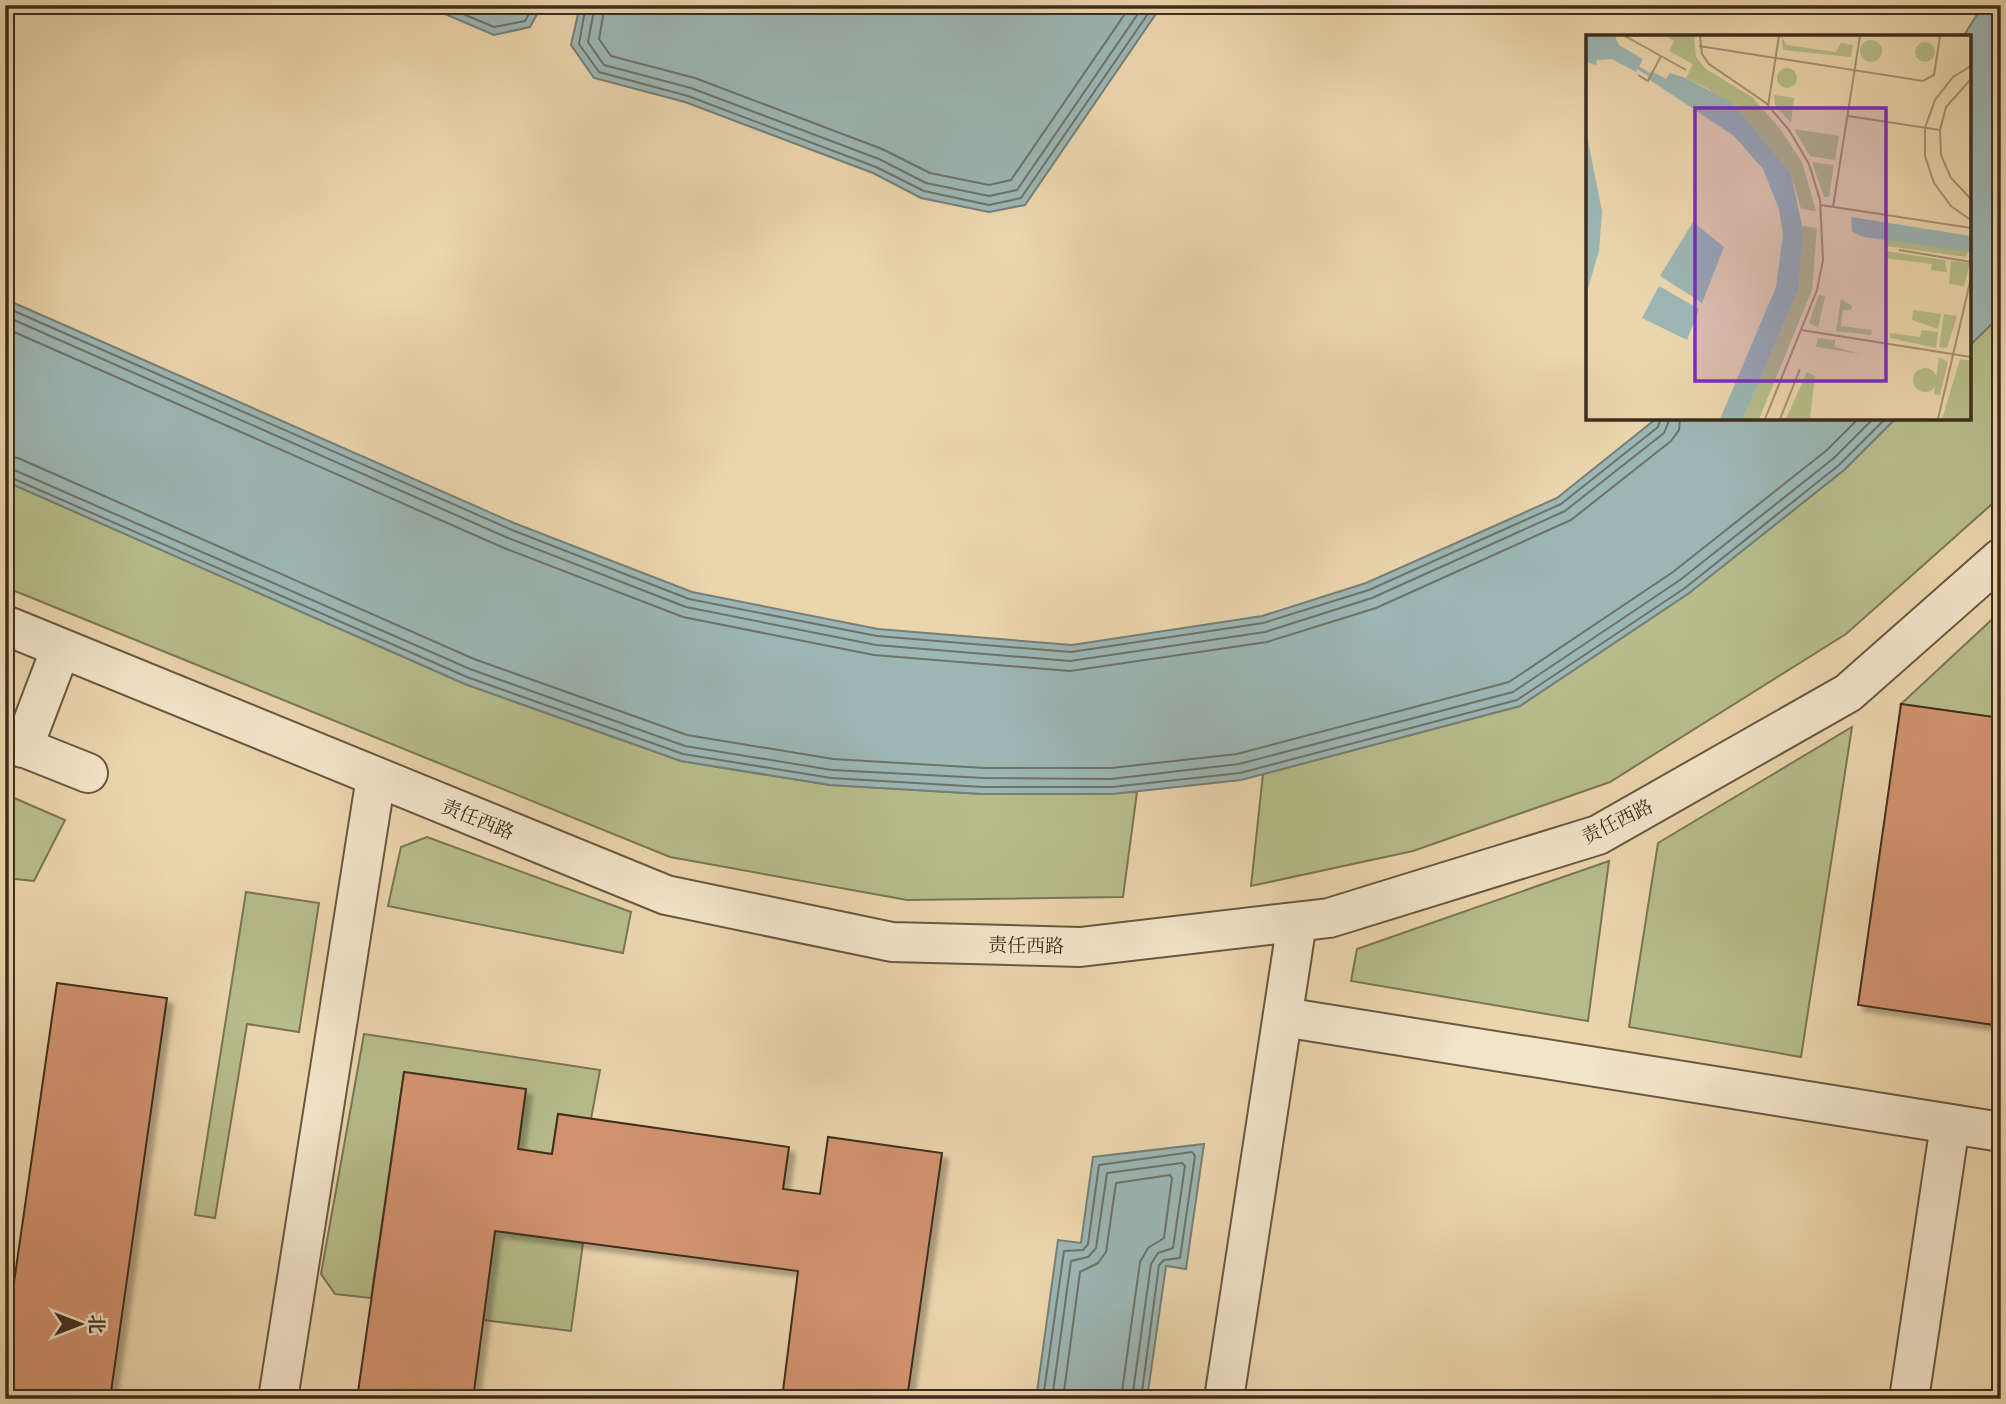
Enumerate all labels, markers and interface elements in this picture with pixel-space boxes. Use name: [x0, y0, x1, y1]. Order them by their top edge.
inset map: [1586, 35, 1971, 420]
street label: 责任西路: [438, 795, 517, 844]
street label: 责任西路: [1578, 795, 1656, 848]
street label: 责任西路: [988, 934, 1064, 958]
north arrow: [46, 1288, 116, 1358]
text: 北: [85, 1314, 107, 1334]

